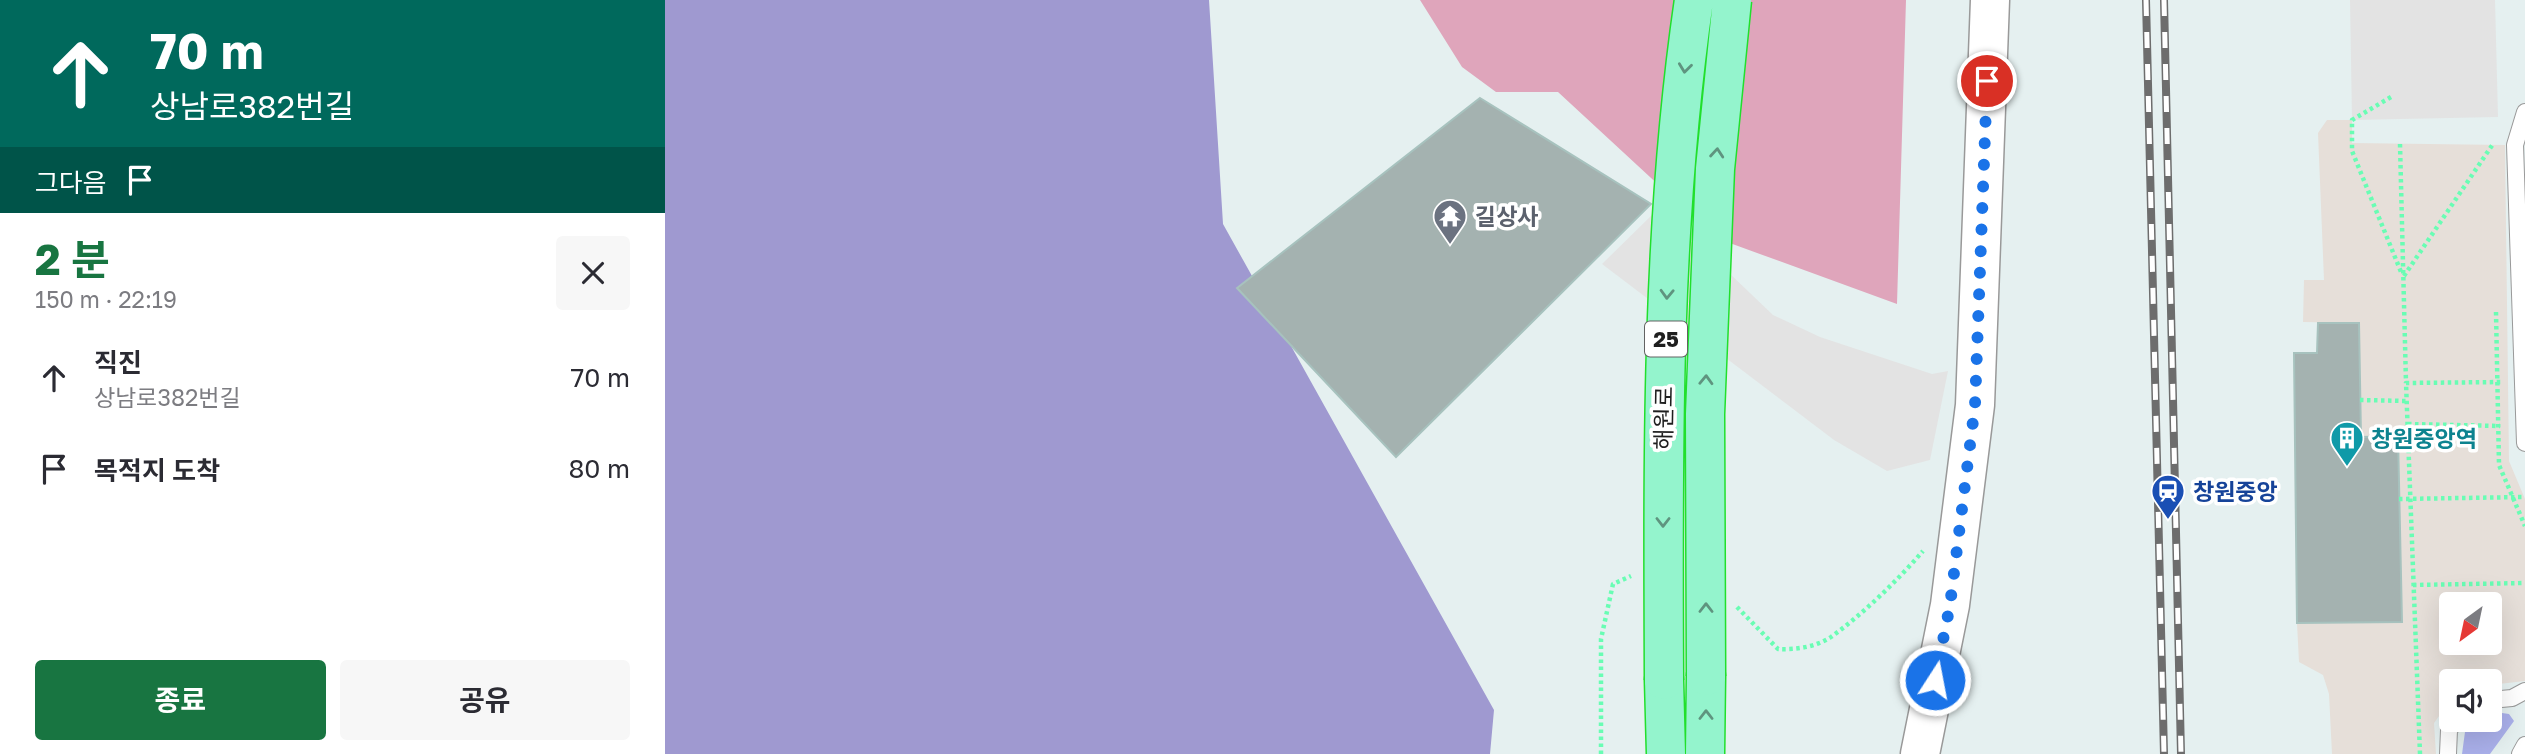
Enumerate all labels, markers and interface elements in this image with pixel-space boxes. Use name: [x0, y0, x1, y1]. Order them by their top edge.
text: 70 m: [150, 21, 264, 80]
icon: ahead: [35, 28, 126, 119]
pin: [1957, 51, 2017, 111]
one-way arrow: [1678, 62, 1693, 74]
icon: arrive: [1968, 62, 2006, 100]
text: 상남로382번길: [150, 87, 354, 125]
one-way arrow: [1709, 147, 1724, 158]
icon: arrive: [121, 161, 159, 199]
text: 그다음: [35, 167, 107, 198]
temple icon: 길상사: [1431, 197, 1469, 246]
place label: 길상사: [1475, 202, 1538, 230]
text: 2 분: [35, 234, 110, 284]
button: close: [556, 236, 630, 310]
text: 150 m · 22:19: [35, 285, 177, 313]
one-way arrow: [1660, 289, 1675, 300]
road number: 25: [1645, 322, 1687, 356]
text: 직진: [94, 347, 142, 378]
icon: ahead: [35, 359, 73, 397]
text: 70 m: [571, 362, 630, 393]
one-way arrow: [1699, 374, 1714, 385]
text: 상남로382번길: [94, 383, 241, 411]
street label: 해원로: [1648, 386, 1678, 450]
building icon: 창원중앙역: [2328, 419, 2366, 468]
place label: 창원중앙역: [2371, 424, 2477, 452]
icon: arrive: [35, 450, 73, 488]
text: 80 m: [569, 453, 630, 484]
text: 목적지 도착: [94, 455, 220, 486]
station icon: 창원중앙: [2149, 472, 2187, 521]
place label: 창원중앙: [2193, 477, 2278, 505]
one-way arrow: [1655, 517, 1671, 528]
north arrow: [2439, 592, 2503, 654]
map controls: [2439, 592, 2502, 732]
one-way arrow: [1698, 602, 1714, 612]
position arrow: [1898, 643, 1972, 717]
button: 종료: [35, 660, 326, 740]
button: 공유: [340, 660, 630, 740]
button: sound: [2439, 669, 2502, 732]
one-way arrow: [1698, 709, 1713, 720]

